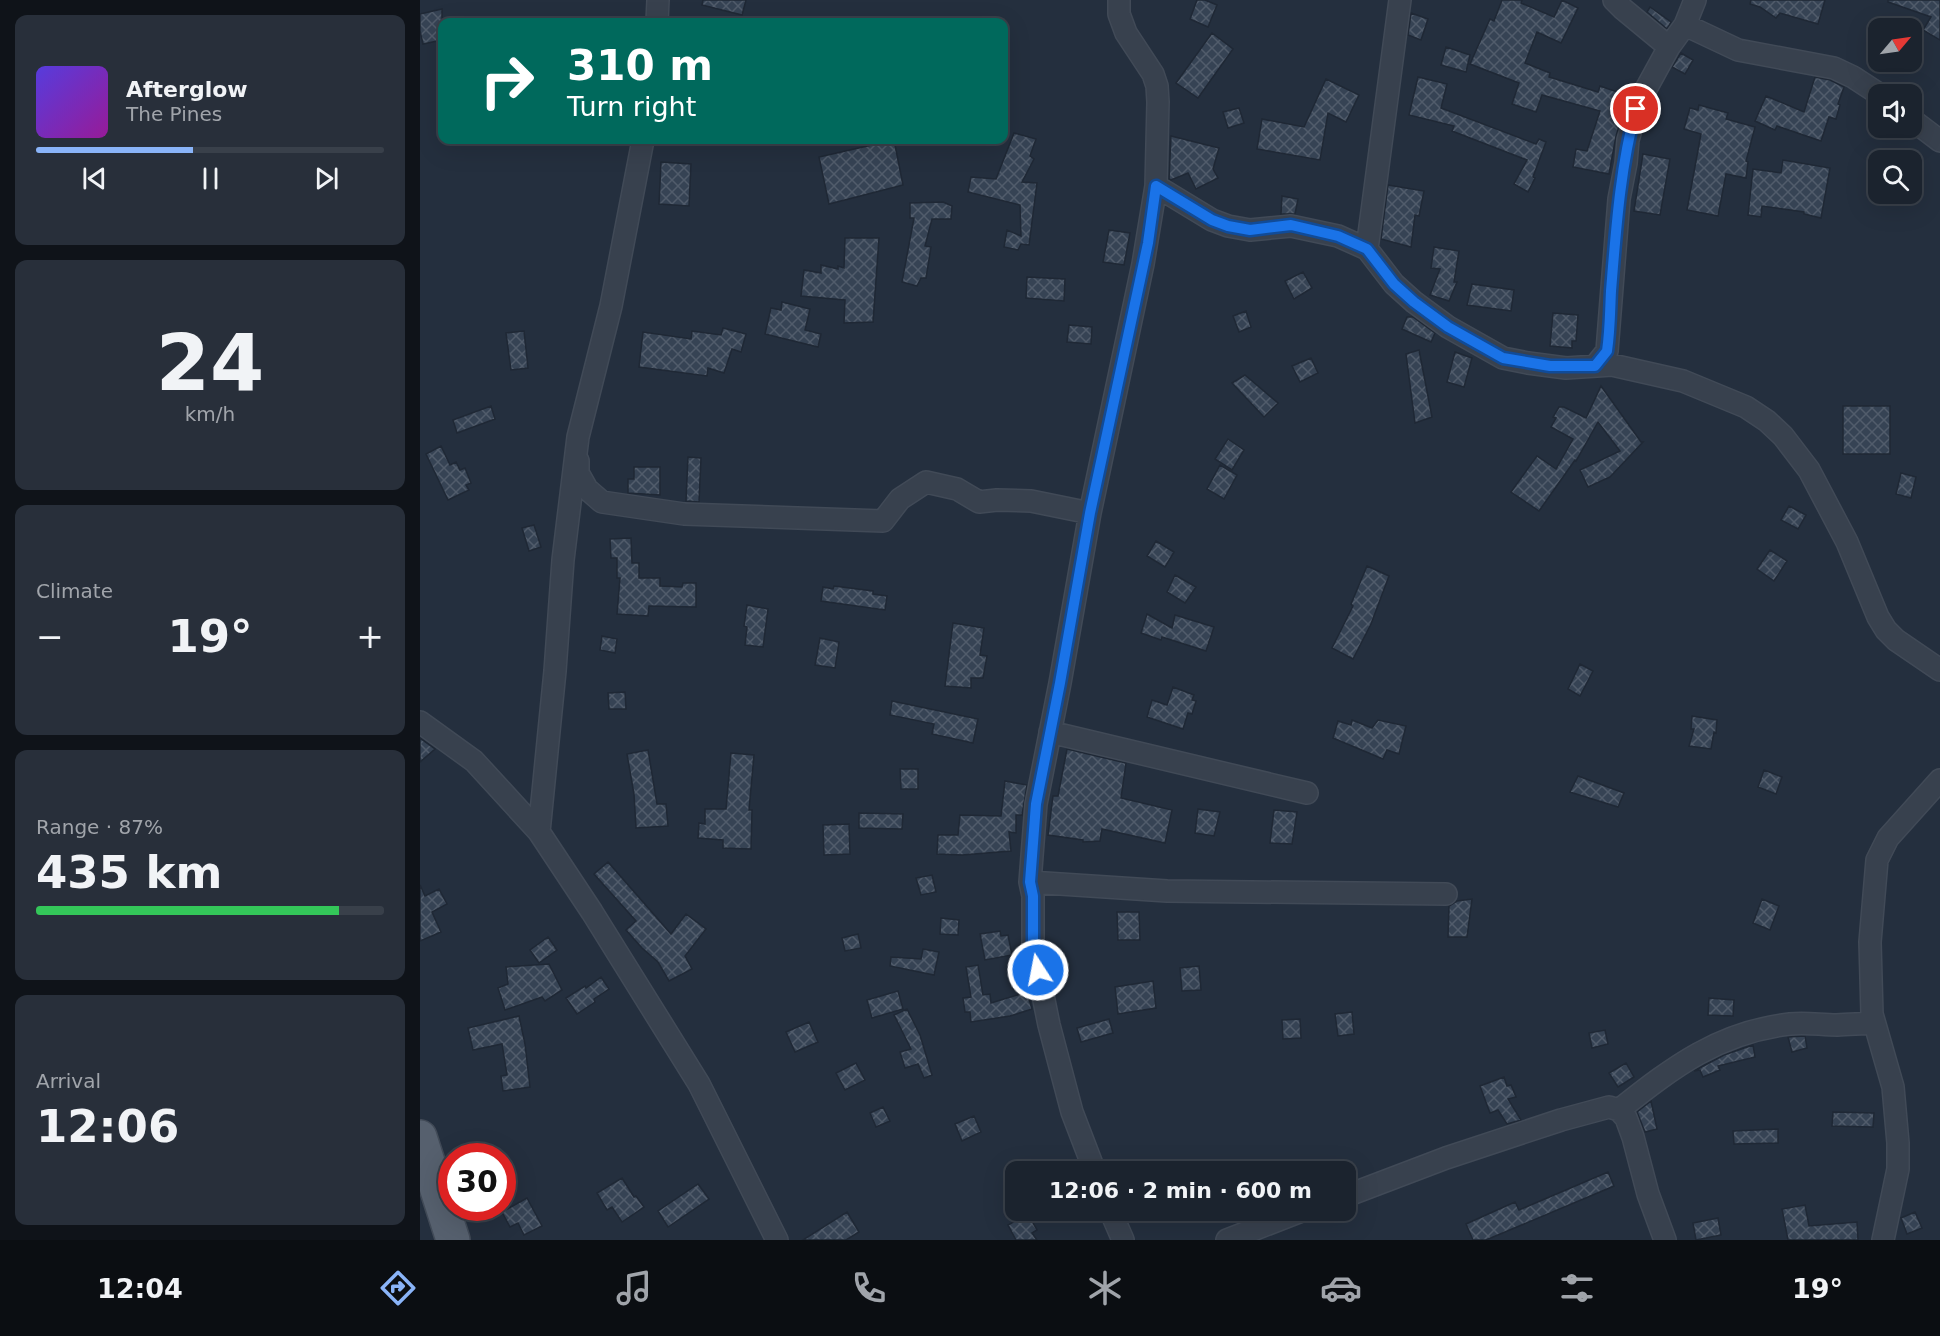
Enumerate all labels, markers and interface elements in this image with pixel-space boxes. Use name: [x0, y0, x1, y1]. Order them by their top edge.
north arrow: [1868, 18, 1922, 72]
map controls: [1868, 18, 1922, 204]
text: 310 m: [567, 41, 713, 90]
icon: right: [468, 42, 546, 120]
text: Afterglow: [126, 77, 248, 102]
pin: [1610, 83, 1661, 134]
button: sound: [1868, 84, 1922, 138]
text: Turn right: [567, 91, 696, 122]
icon: arrive: [1619, 92, 1652, 125]
text: The Pines: [126, 102, 222, 126]
button: search: [1868, 150, 1922, 204]
icon: previous: [78, 162, 111, 195]
icon: pause: [194, 162, 227, 195]
icon: next: [310, 162, 343, 195]
text: 24: [156, 318, 264, 408]
text: km/h: [185, 402, 235, 426]
text: Climate: [36, 579, 113, 603]
text: 19°: [167, 610, 253, 663]
text: −: [36, 617, 64, 656]
text: +: [356, 617, 384, 656]
text: Range · 87%: [36, 815, 163, 839]
text: 435 km: [36, 846, 222, 899]
position arrow: [1006, 938, 1070, 1002]
text: Arrival: [36, 1069, 101, 1093]
text: 12:06: [36, 1100, 179, 1153]
speed limit sign: 30: [438, 1143, 516, 1221]
text: 12:06 · 2 min · 600 m: [1049, 1178, 1312, 1203]
icon: directions: [377, 1267, 419, 1309]
icon: music: [613, 1267, 655, 1309]
icon: phone: [848, 1267, 890, 1309]
icon: climate: [1084, 1267, 1126, 1309]
icon: car: [1320, 1267, 1362, 1309]
icon: filters: [1556, 1267, 1598, 1309]
text: 12:04: [97, 1273, 183, 1304]
text: 19°: [1792, 1273, 1843, 1304]

